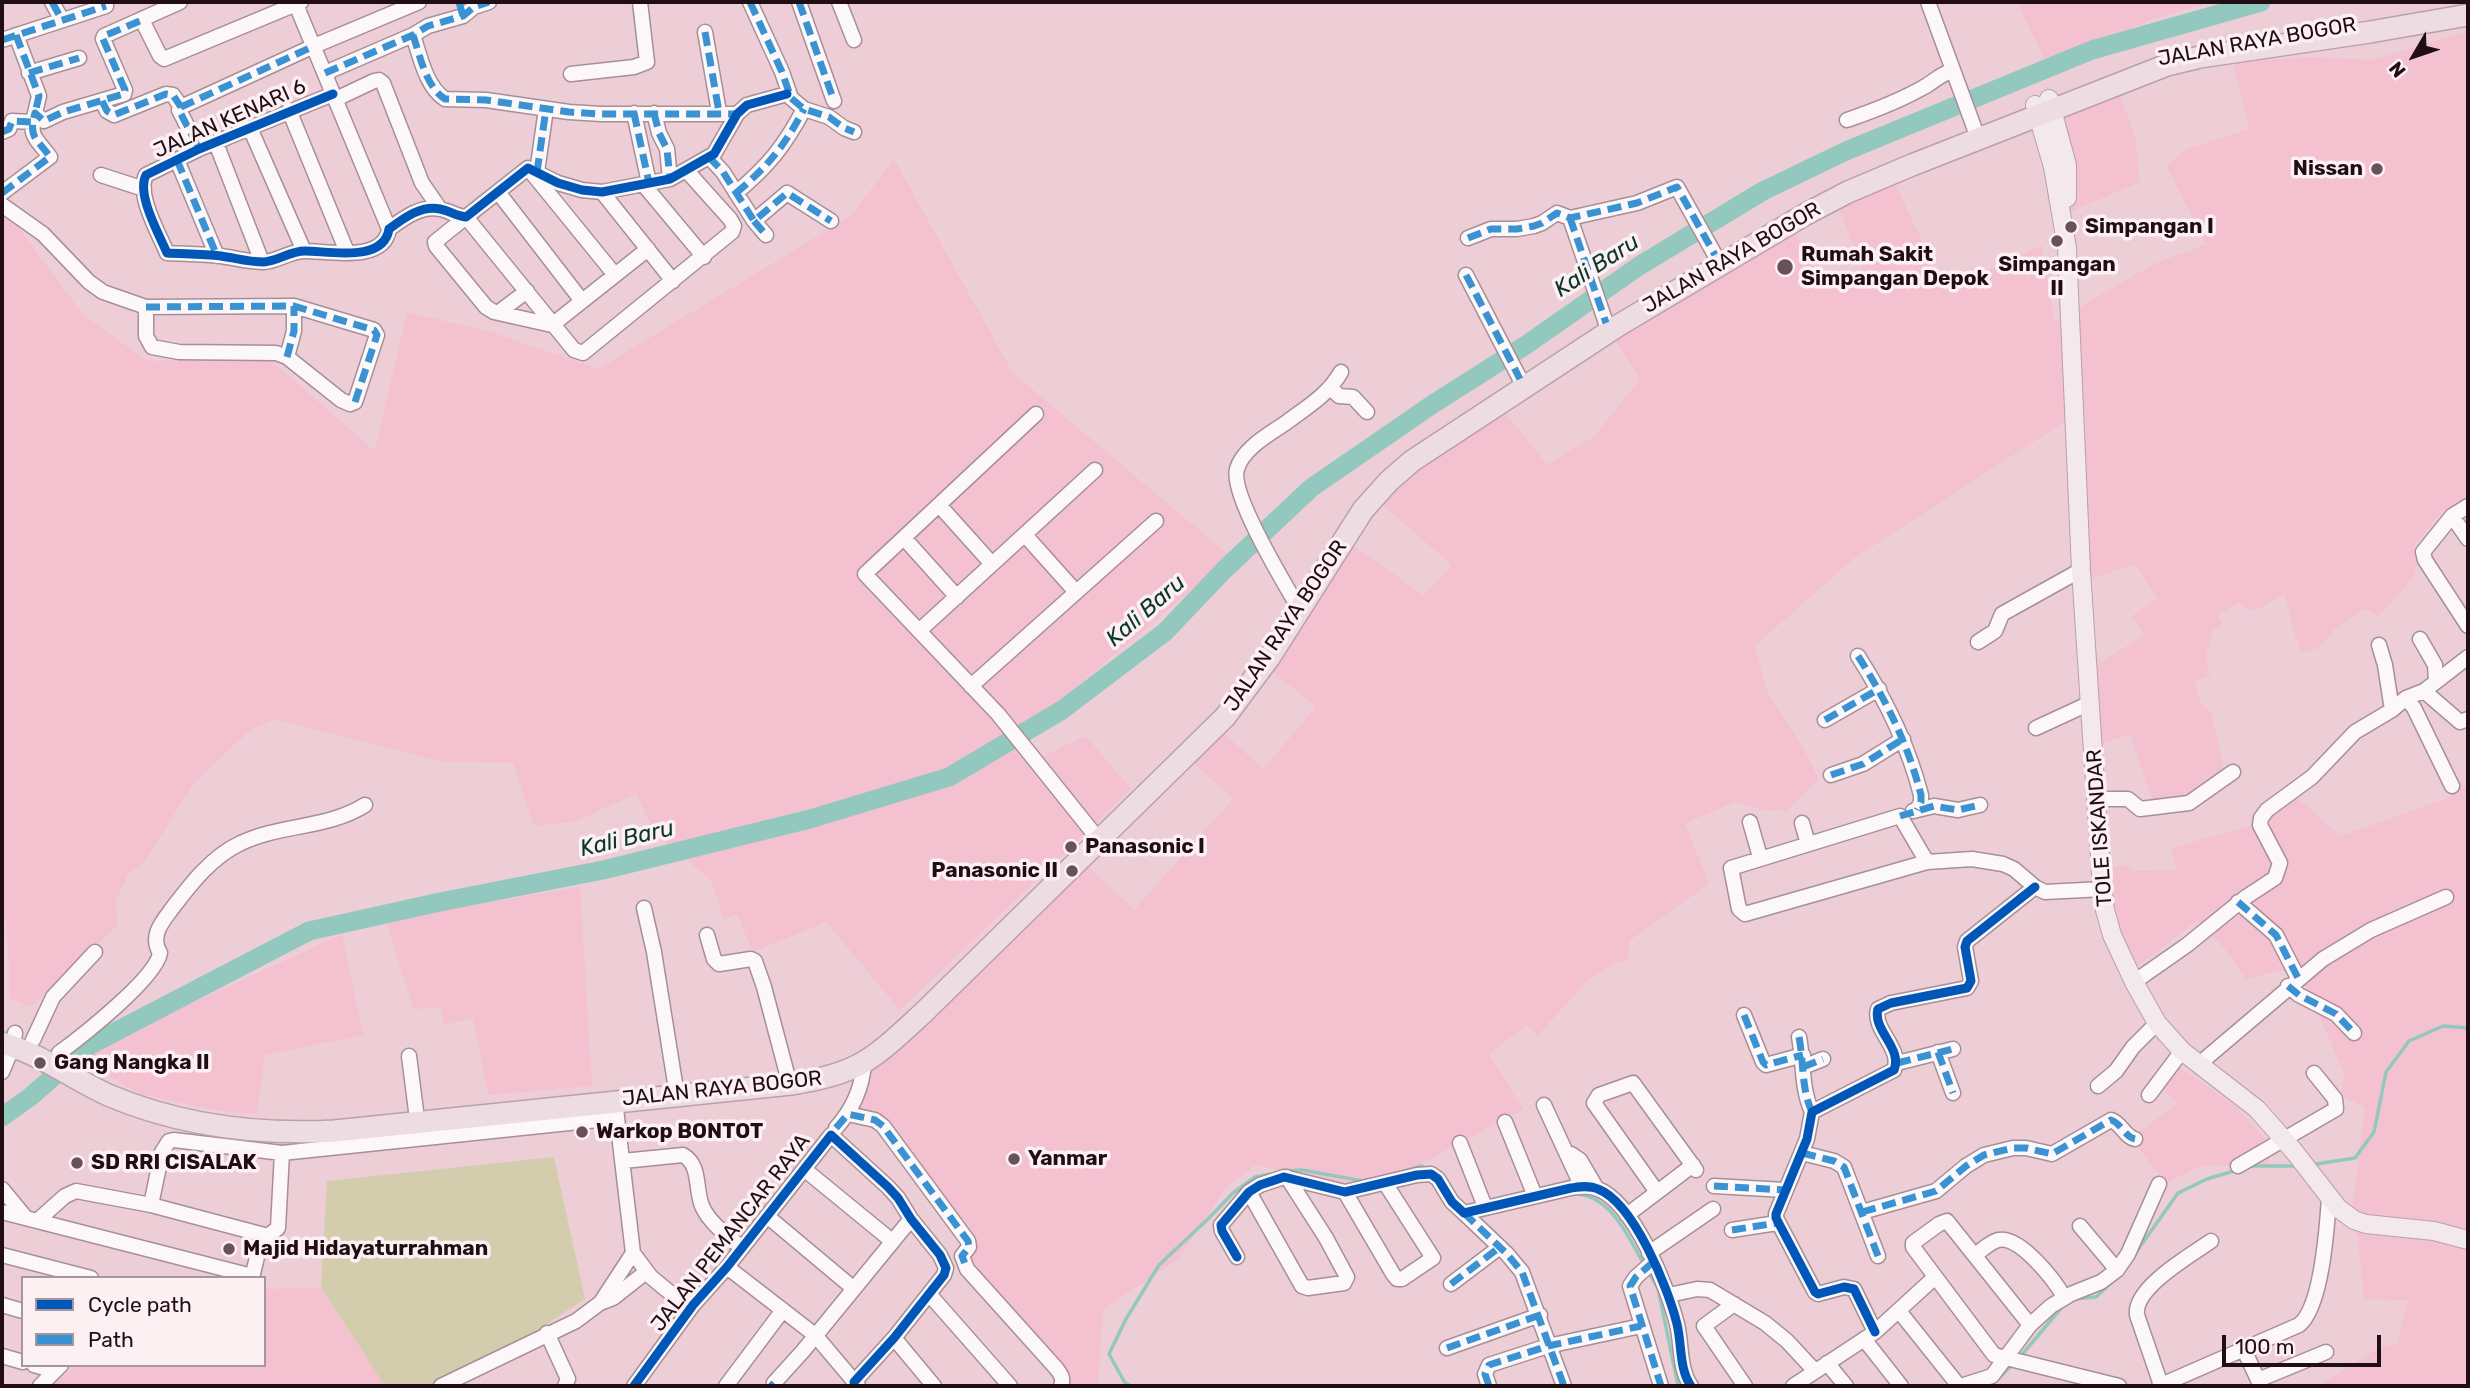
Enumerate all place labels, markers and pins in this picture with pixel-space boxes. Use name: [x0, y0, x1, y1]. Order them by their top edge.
place label: Nissan: [2293, 156, 2363, 182]
marker: Nissan: [2369, 161, 2385, 177]
place label: Simpangan I: [2085, 214, 2214, 240]
marker: Simpangan I: [2063, 219, 2079, 235]
marker: Simpangan II: [2049, 233, 2065, 249]
place label: Rumah Sakit Simpangan Depok: [1801, 242, 1989, 292]
place label: Simpangan II: [1998, 252, 2116, 302]
marker: Rumah Sakit Simpangan Depok: [1775, 257, 1795, 277]
place label: Panasonic I: [1085, 834, 1205, 860]
marker: Panasonic I: [1063, 839, 1079, 855]
place label: Panasonic II: [931, 858, 1058, 884]
marker: Panasonic II: [1064, 863, 1080, 879]
place label: Gang Nangka II: [54, 1050, 210, 1076]
marker: Gang Nangka II: [32, 1055, 48, 1071]
place label: Warkop BONTOT: [596, 1119, 763, 1145]
marker: Warkop BONTOT: [574, 1124, 590, 1140]
place label: Yanmar: [1028, 1146, 1107, 1172]
place label: SD RRI CISALAK: [91, 1150, 256, 1176]
marker: Yanmar: [1006, 1151, 1022, 1167]
marker: SD RRI CISALAK: [69, 1155, 85, 1171]
place label: Majid Hidayaturrahman: [243, 1236, 488, 1262]
marker: Majid Hidayaturrahman: [221, 1241, 237, 1257]

